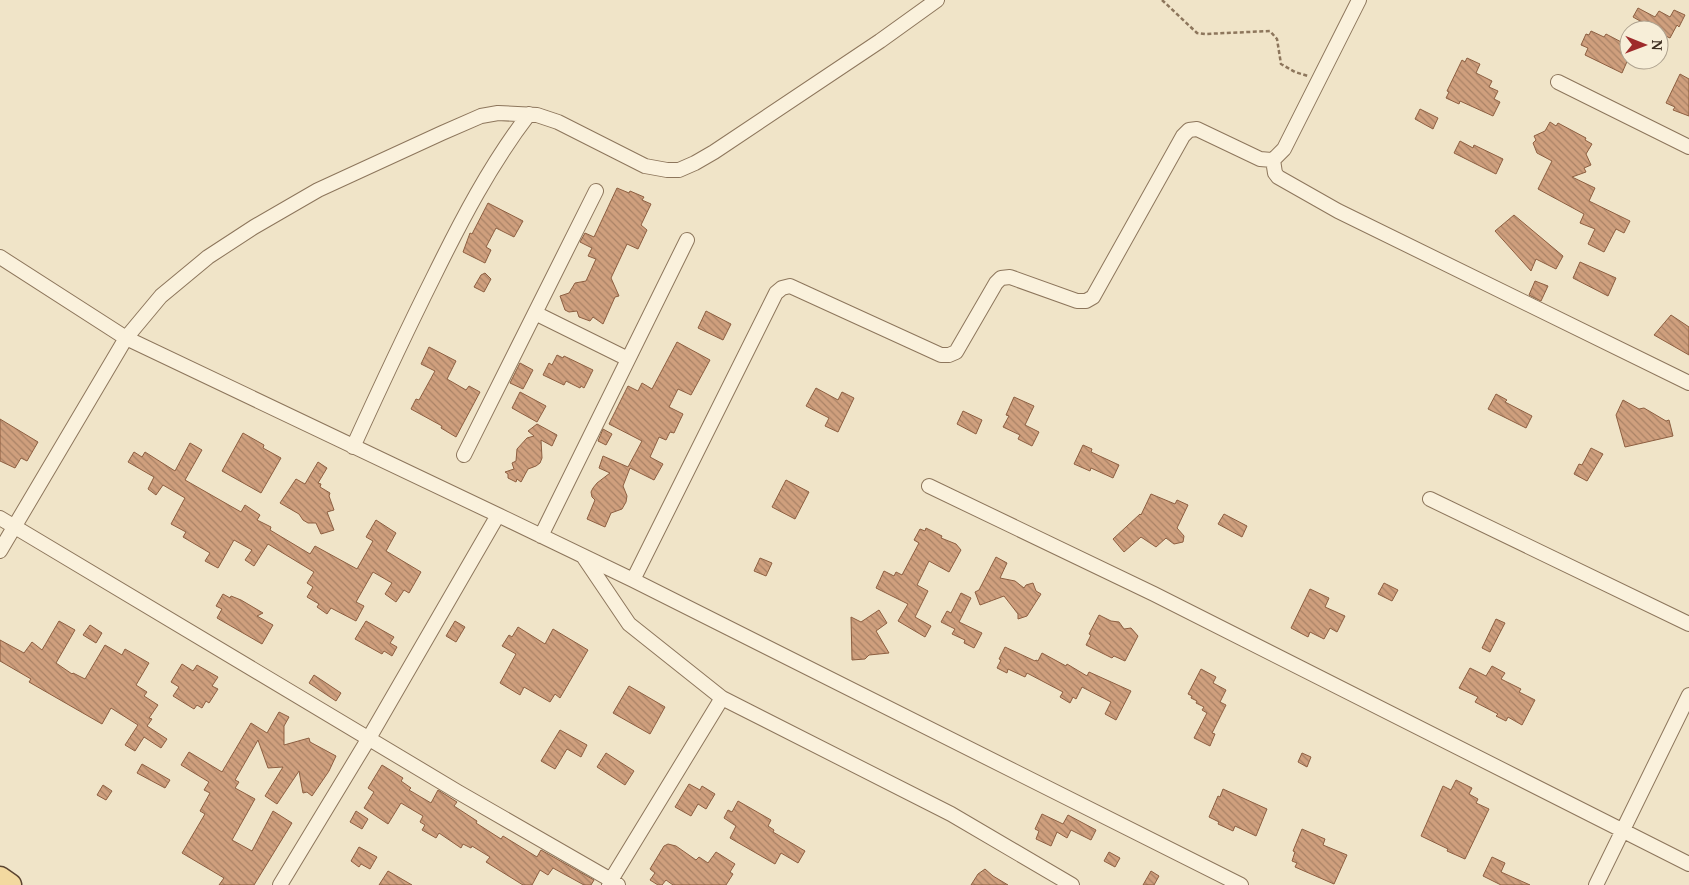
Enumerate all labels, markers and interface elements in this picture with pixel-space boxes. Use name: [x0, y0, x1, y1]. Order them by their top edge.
north arrow: [1619, 20, 1669, 70]
text: N: [1648, 40, 1667, 51]

